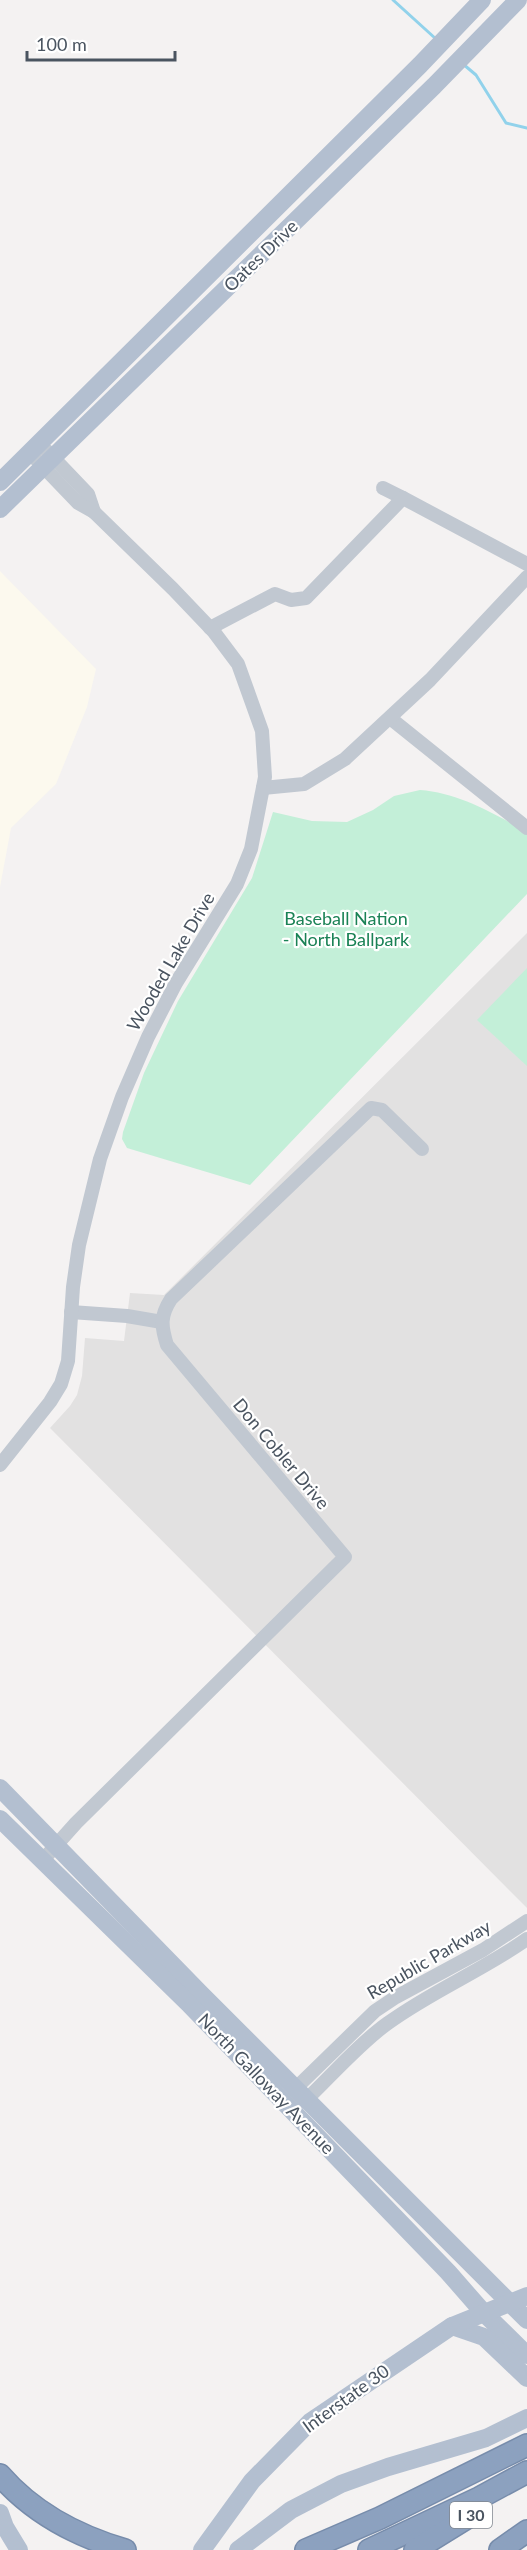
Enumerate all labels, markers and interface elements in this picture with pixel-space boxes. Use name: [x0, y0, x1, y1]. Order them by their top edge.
scale bar: [27, 24, 176, 62]
text: 100 m: [36, 33, 87, 55]
street label: Oates Drive: [219, 215, 302, 296]
street label: Wooded Lake Drive: [122, 888, 219, 1035]
park label: Baseball Nation - North Ballpark: [283, 907, 410, 950]
street label: Don Cobler Drive: [229, 1393, 335, 1513]
street label: Republic Parkway: [363, 1914, 495, 2004]
street label: North Galloway Avenue: [194, 2008, 340, 2158]
street label: Interstate 30: [298, 2359, 393, 2437]
road number: I 30: [450, 2502, 492, 2528]

